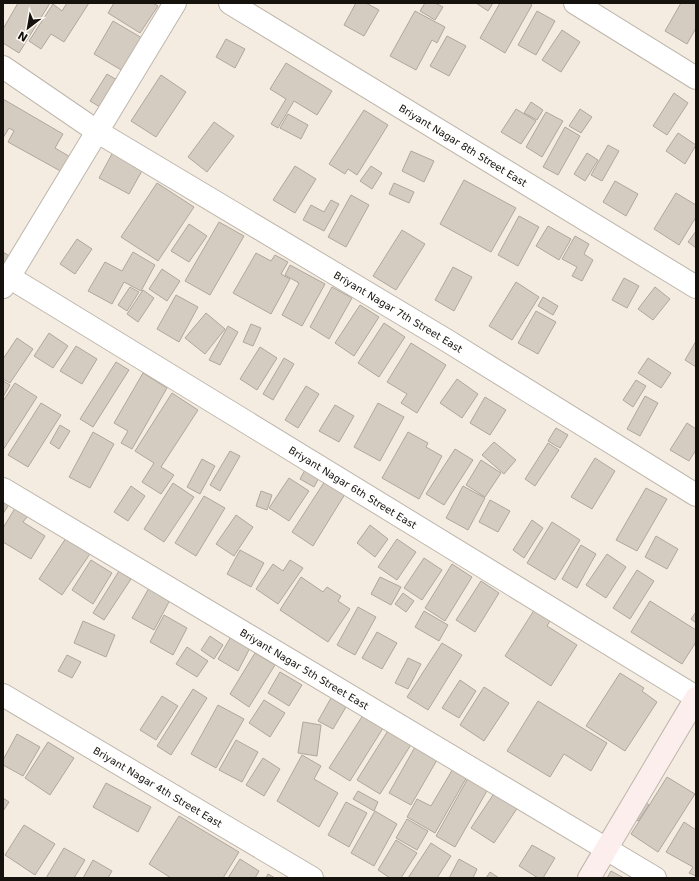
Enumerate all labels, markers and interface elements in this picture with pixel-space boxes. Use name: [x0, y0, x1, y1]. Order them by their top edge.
north arrow: [8, 8, 48, 48]
text: N: [16, 28, 30, 44]
street label: Briyant Nagar 8th Street East: [397, 102, 529, 189]
street label: Briyant Nagar 7th Street East: [332, 269, 464, 355]
street label: Briyant Nagar 6th Street East: [287, 444, 419, 531]
street label: Briyant Nagar 5th Street East: [238, 627, 371, 712]
street label: Briyant Nagar 4th Street East: [91, 745, 224, 830]

